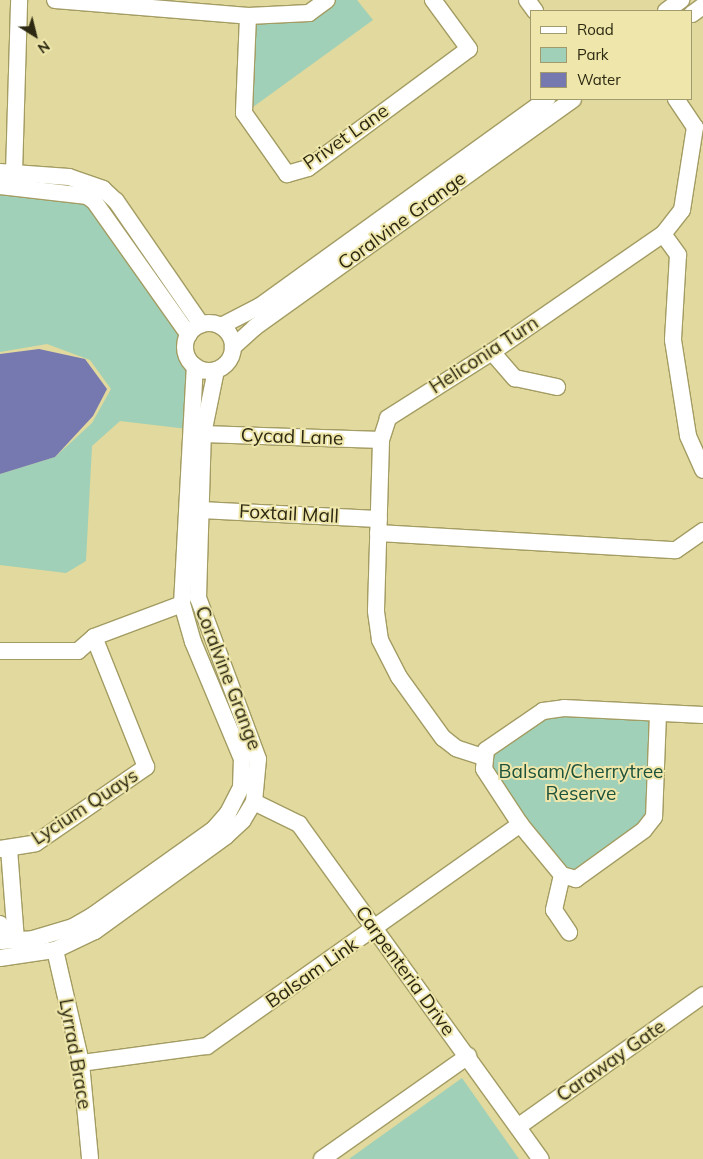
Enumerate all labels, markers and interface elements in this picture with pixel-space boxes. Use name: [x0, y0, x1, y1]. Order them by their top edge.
north arrow: [10, 10, 60, 60]
legend: [530, 10, 693, 100]
text: Road: [577, 20, 614, 39]
text: N: [34, 37, 53, 58]
text: Park: [577, 45, 609, 64]
text: Water: [577, 70, 621, 89]
street label: Privet Lane: [299, 99, 393, 175]
street label: Coralvine Grange: [334, 167, 470, 275]
street label: Heliconia Turn: [425, 311, 543, 399]
street label: Cycad Lane: [240, 424, 344, 450]
street label: Foxtail Mall: [239, 500, 339, 528]
street label: Coralvine Grange: [190, 603, 266, 753]
park label: Balsam/Cherrytree Reserve: [499, 761, 663, 805]
street label: Lycium Quays: [28, 764, 142, 850]
street label: Carpenteria Drive: [350, 902, 460, 1040]
street label: Balsam Link: [262, 933, 362, 1013]
street label: Lyrrad Brace: [54, 997, 96, 1111]
street label: Caraway Gate: [552, 1015, 670, 1107]

